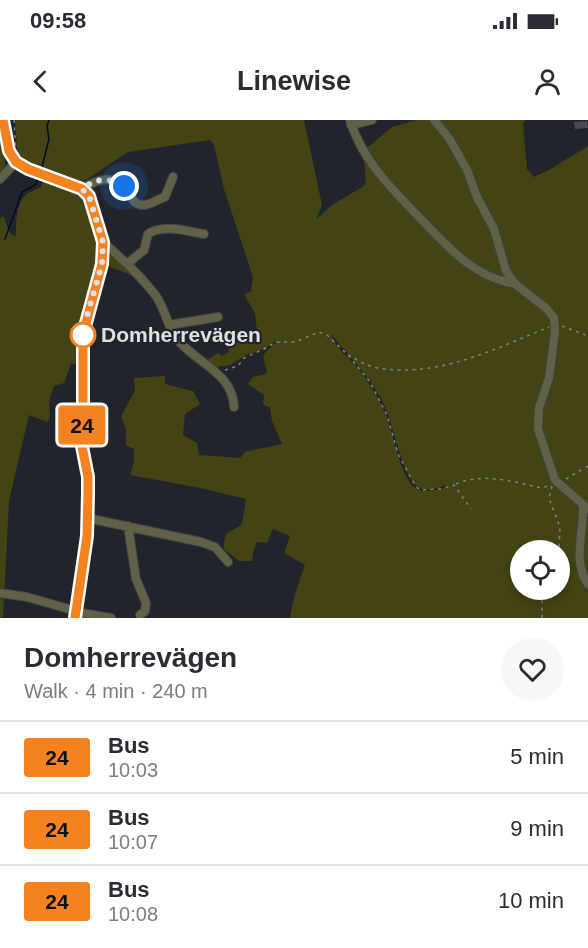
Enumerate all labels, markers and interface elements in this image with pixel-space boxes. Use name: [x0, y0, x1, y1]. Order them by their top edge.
text: 09:58: [30, 8, 86, 33]
icon: back: [24, 65, 57, 98]
icon: person: [531, 65, 564, 98]
text: Linewise: [237, 66, 351, 96]
your location: [109, 171, 139, 201]
marker: Domherrevägen: [70, 322, 96, 348]
place label: Domherrevägen: [101, 323, 261, 346]
line badge: 24: [55, 406, 109, 444]
text: 24: [70, 414, 94, 437]
map controls: [510, 540, 570, 600]
button: locate: [510, 540, 570, 600]
button: heart: [501, 638, 564, 701]
text: Domherrevägen: [24, 642, 237, 673]
text: Walk · 4 min · 240 m: [24, 680, 208, 702]
text: Bus: [108, 733, 150, 758]
text: 5 min: [510, 744, 564, 769]
text: 24: [45, 746, 69, 769]
text: 10:03: [108, 759, 158, 781]
text: Bus: [108, 805, 150, 830]
text: 9 min: [510, 816, 564, 841]
text: 24: [45, 818, 69, 841]
text: 10:07: [108, 831, 158, 853]
text: Bus: [108, 877, 150, 902]
text: 10 min: [498, 888, 564, 913]
text: 24: [45, 890, 69, 913]
text: 10:08: [108, 903, 158, 925]

